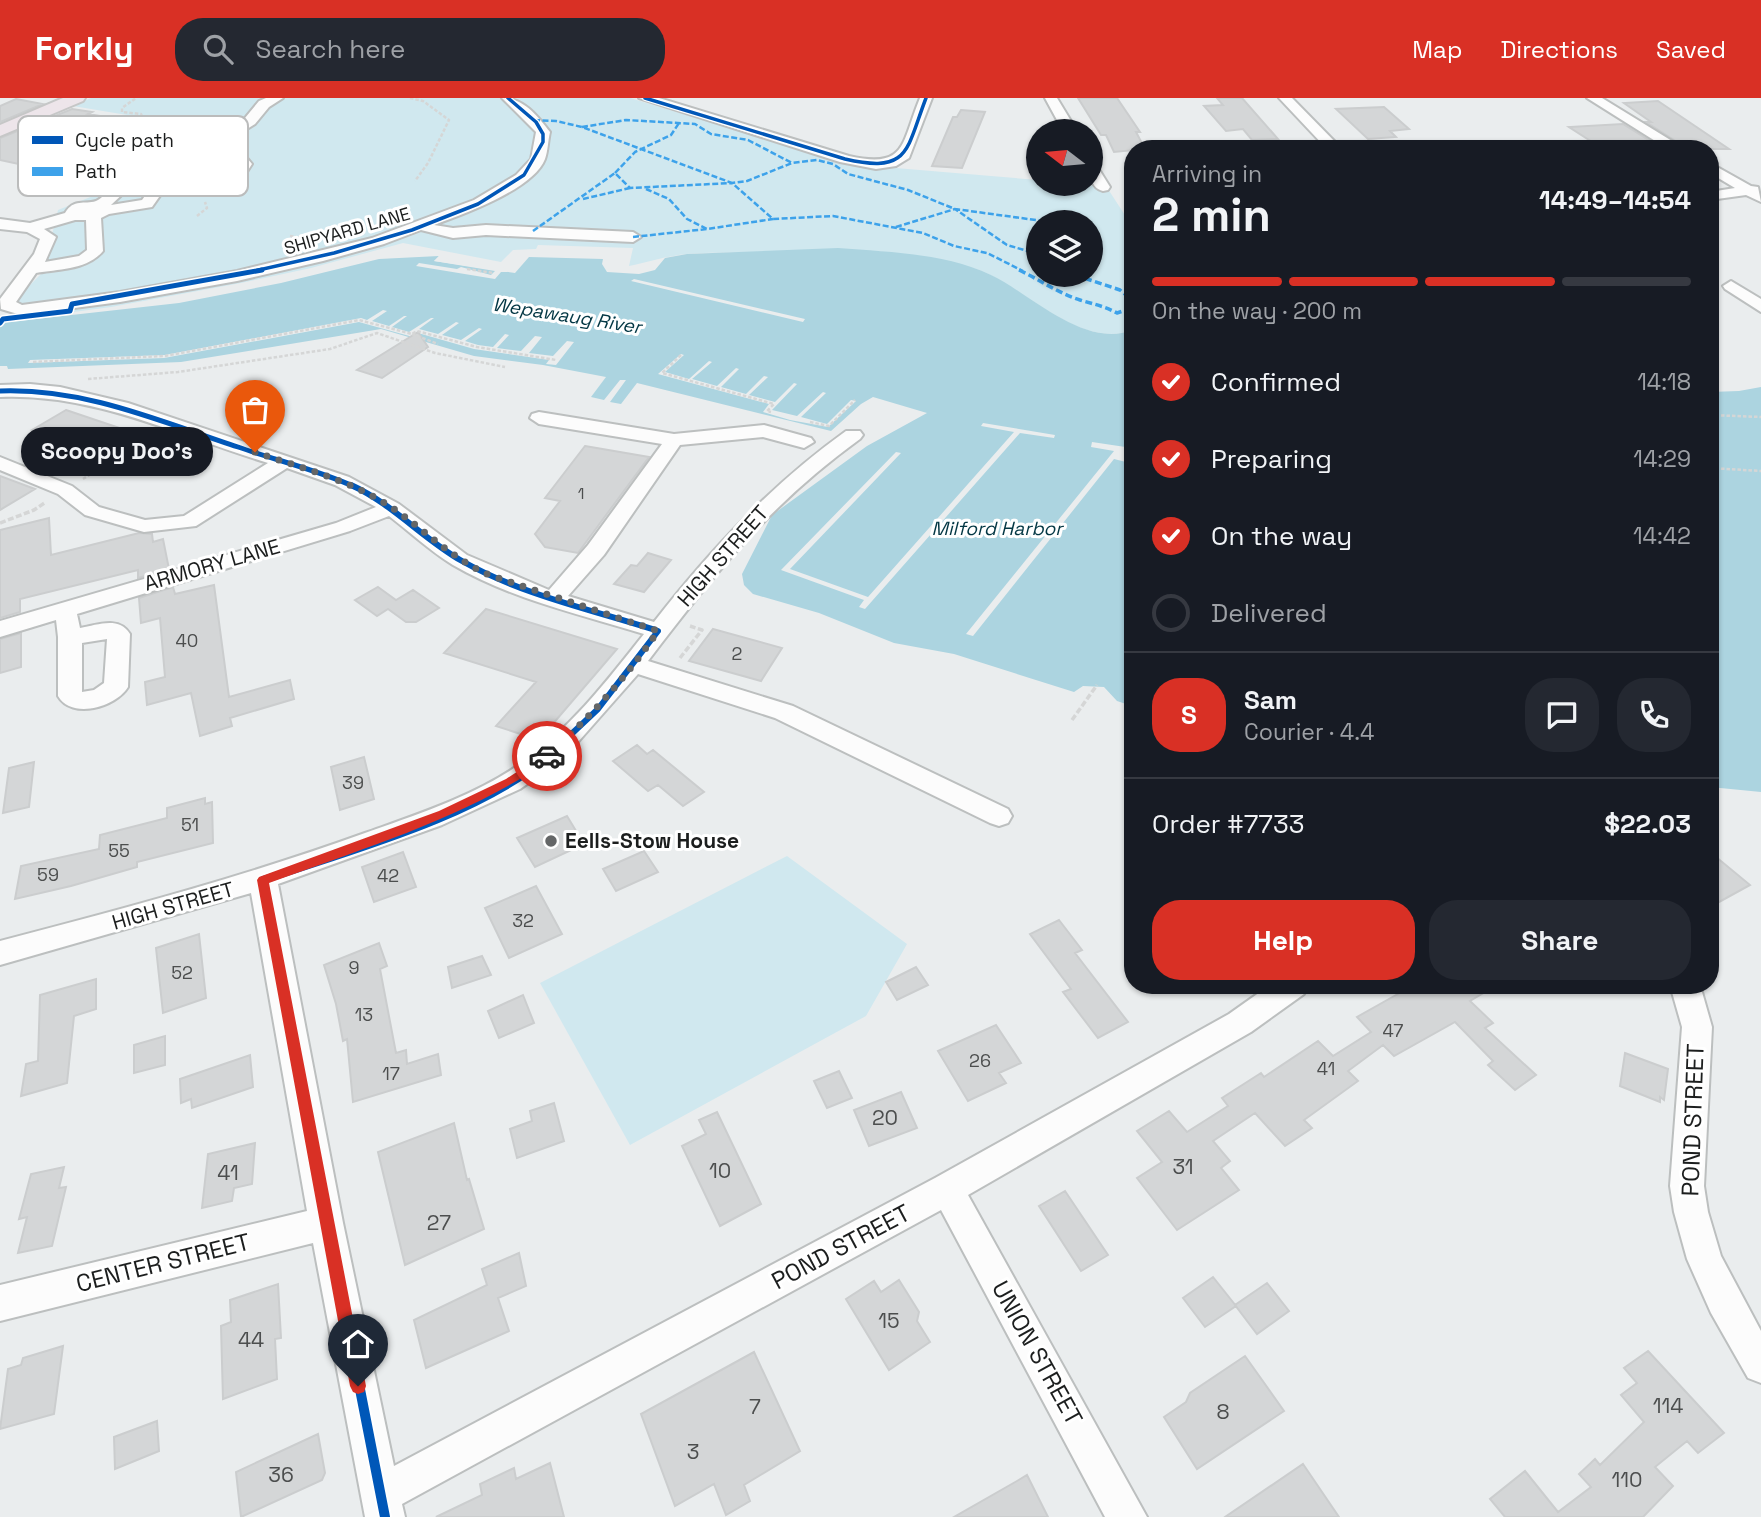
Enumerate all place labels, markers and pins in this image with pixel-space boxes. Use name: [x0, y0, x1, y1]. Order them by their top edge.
pin: [225, 380, 285, 452]
callout: Scoopy Doo's: [21, 428, 213, 476]
place label: Eells-Stow House: [565, 827, 739, 854]
marker: Eells-Stow House: [543, 833, 559, 849]
pin: [328, 1314, 388, 1386]

